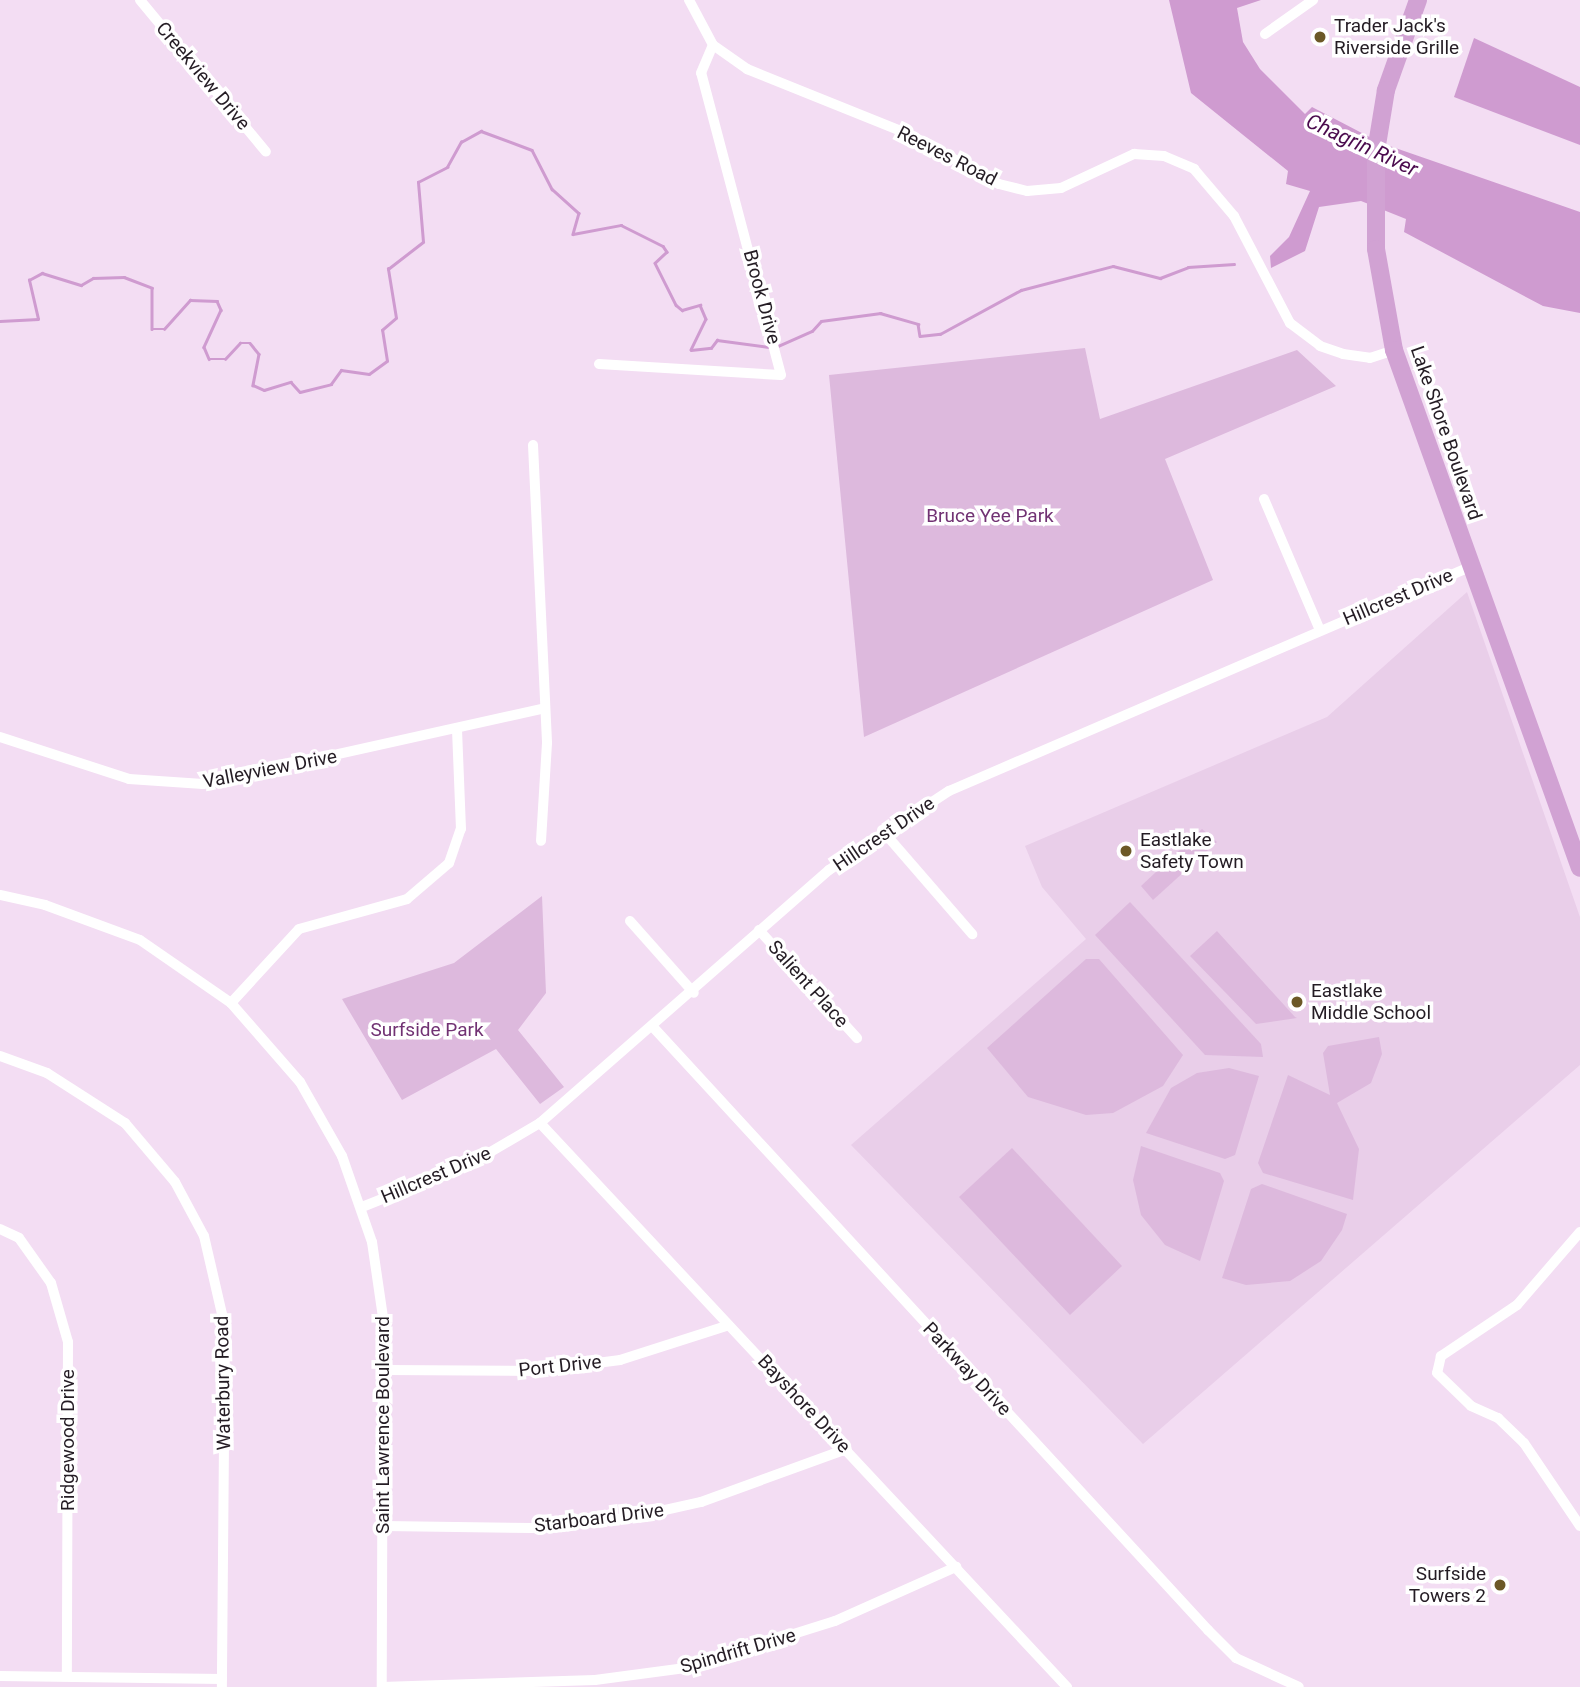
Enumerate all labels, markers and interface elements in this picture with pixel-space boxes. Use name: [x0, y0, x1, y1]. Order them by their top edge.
place label: Trader Jack's Riverside Grille: [1334, 15, 1459, 59]
street label: Creekview Drive: [151, 17, 255, 135]
marker: Trader Jack's Riverside Grille: [1312, 29, 1328, 45]
water label: Chagrin River: [1302, 108, 1422, 182]
street label: Reeves Road: [893, 121, 1001, 191]
street label: Brook Drive: [738, 247, 786, 347]
street label: Lake Shore Boulevard: [1406, 343, 1486, 523]
park label: Bruce Yee Park: [926, 505, 1054, 527]
street label: Hillcrest Drive: [1340, 564, 1456, 630]
street label: Valleyview Drive: [201, 745, 339, 793]
street label: Hillcrest Drive: [829, 792, 939, 876]
place label: Eastlake Safety Town: [1140, 829, 1244, 873]
marker: Eastlake Safety Town: [1118, 843, 1134, 859]
street label: Salient Place: [763, 936, 853, 1032]
place label: Eastlake Middle School: [1311, 980, 1431, 1024]
marker: Eastlake Middle School: [1289, 994, 1305, 1010]
park label: Surfside Park: [370, 1019, 484, 1041]
street label: Hillcrest Drive: [378, 1142, 494, 1208]
street label: Waterbury Road: [210, 1315, 236, 1451]
street label: Saint Lawrence Boulevard: [372, 1316, 394, 1534]
street label: Parkway Drive: [918, 1318, 1016, 1420]
street label: Port Drive: [517, 1350, 603, 1382]
street label: Bayshore Drive: [753, 1350, 855, 1458]
street label: Ridgewood Drive: [57, 1369, 79, 1511]
street label: Starboard Drive: [533, 1499, 665, 1537]
place label: Surfside Towers 2: [1409, 1563, 1486, 1607]
marker: Surfside Towers 2: [1492, 1577, 1508, 1593]
street label: Spindrift Drive: [678, 1624, 798, 1678]

